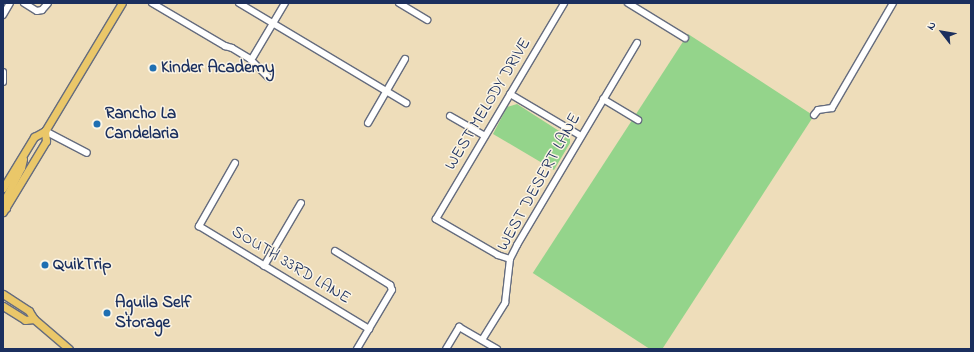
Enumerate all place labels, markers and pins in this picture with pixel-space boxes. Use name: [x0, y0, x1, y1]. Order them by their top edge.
place label: Kinder Academy: [161, 58, 274, 78]
marker: Kinder Academy: [148, 63, 158, 73]
place label: Rancho La Candelaria: [105, 104, 179, 144]
marker: Rancho La Candelaria: [92, 119, 102, 129]
place label: QuikTrip: [53, 255, 111, 275]
marker: QuikTrip: [40, 260, 50, 270]
place label: Aguila Self Storage: [115, 293, 191, 333]
marker: Aguila Self Storage: [102, 308, 112, 318]

